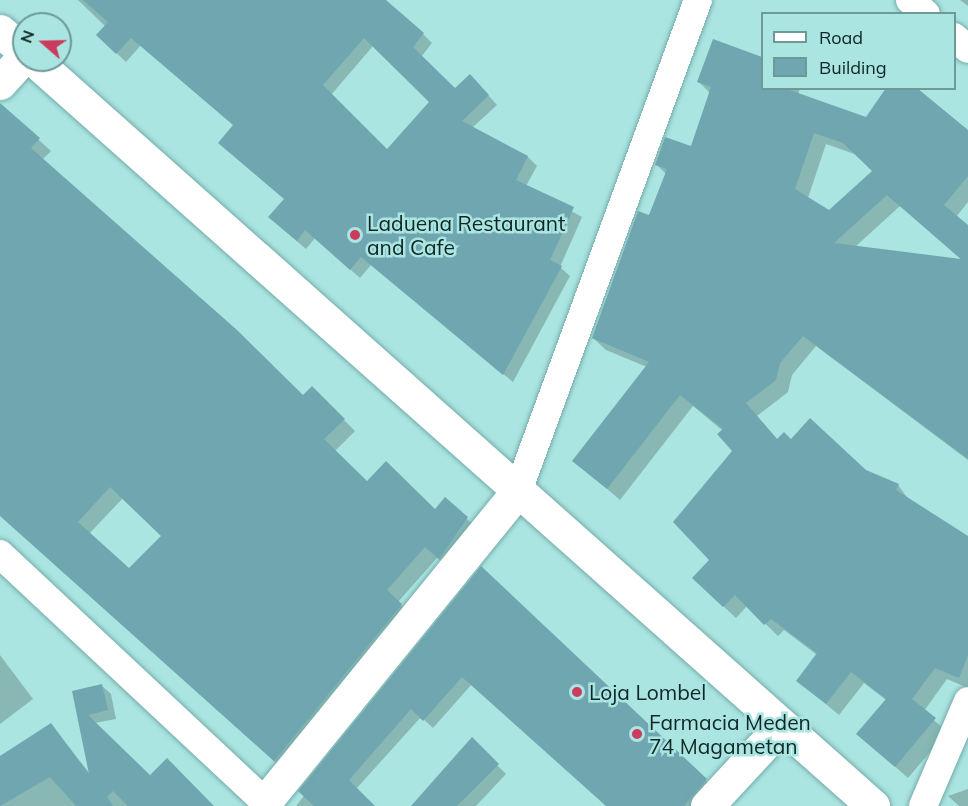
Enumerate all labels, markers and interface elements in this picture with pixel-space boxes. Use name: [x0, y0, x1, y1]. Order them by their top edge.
north arrow: [12, 12, 72, 72]
legend: [761, 12, 956, 90]
text: Road: [819, 26, 863, 49]
text: N: [15, 27, 38, 46]
text: Building: [819, 56, 887, 79]
place label: Laduena Restaurant and Cafe: [367, 210, 565, 260]
marker: Laduena Restaurant and Cafe: [348, 228, 362, 242]
place label: Loja Lombel: [589, 679, 706, 705]
marker: Loja Lombel: [570, 685, 584, 699]
place label: Farmacia Meden 74 Magametan: [649, 709, 811, 759]
marker: Farmacia Meden 74 Magametan: [630, 727, 644, 741]

